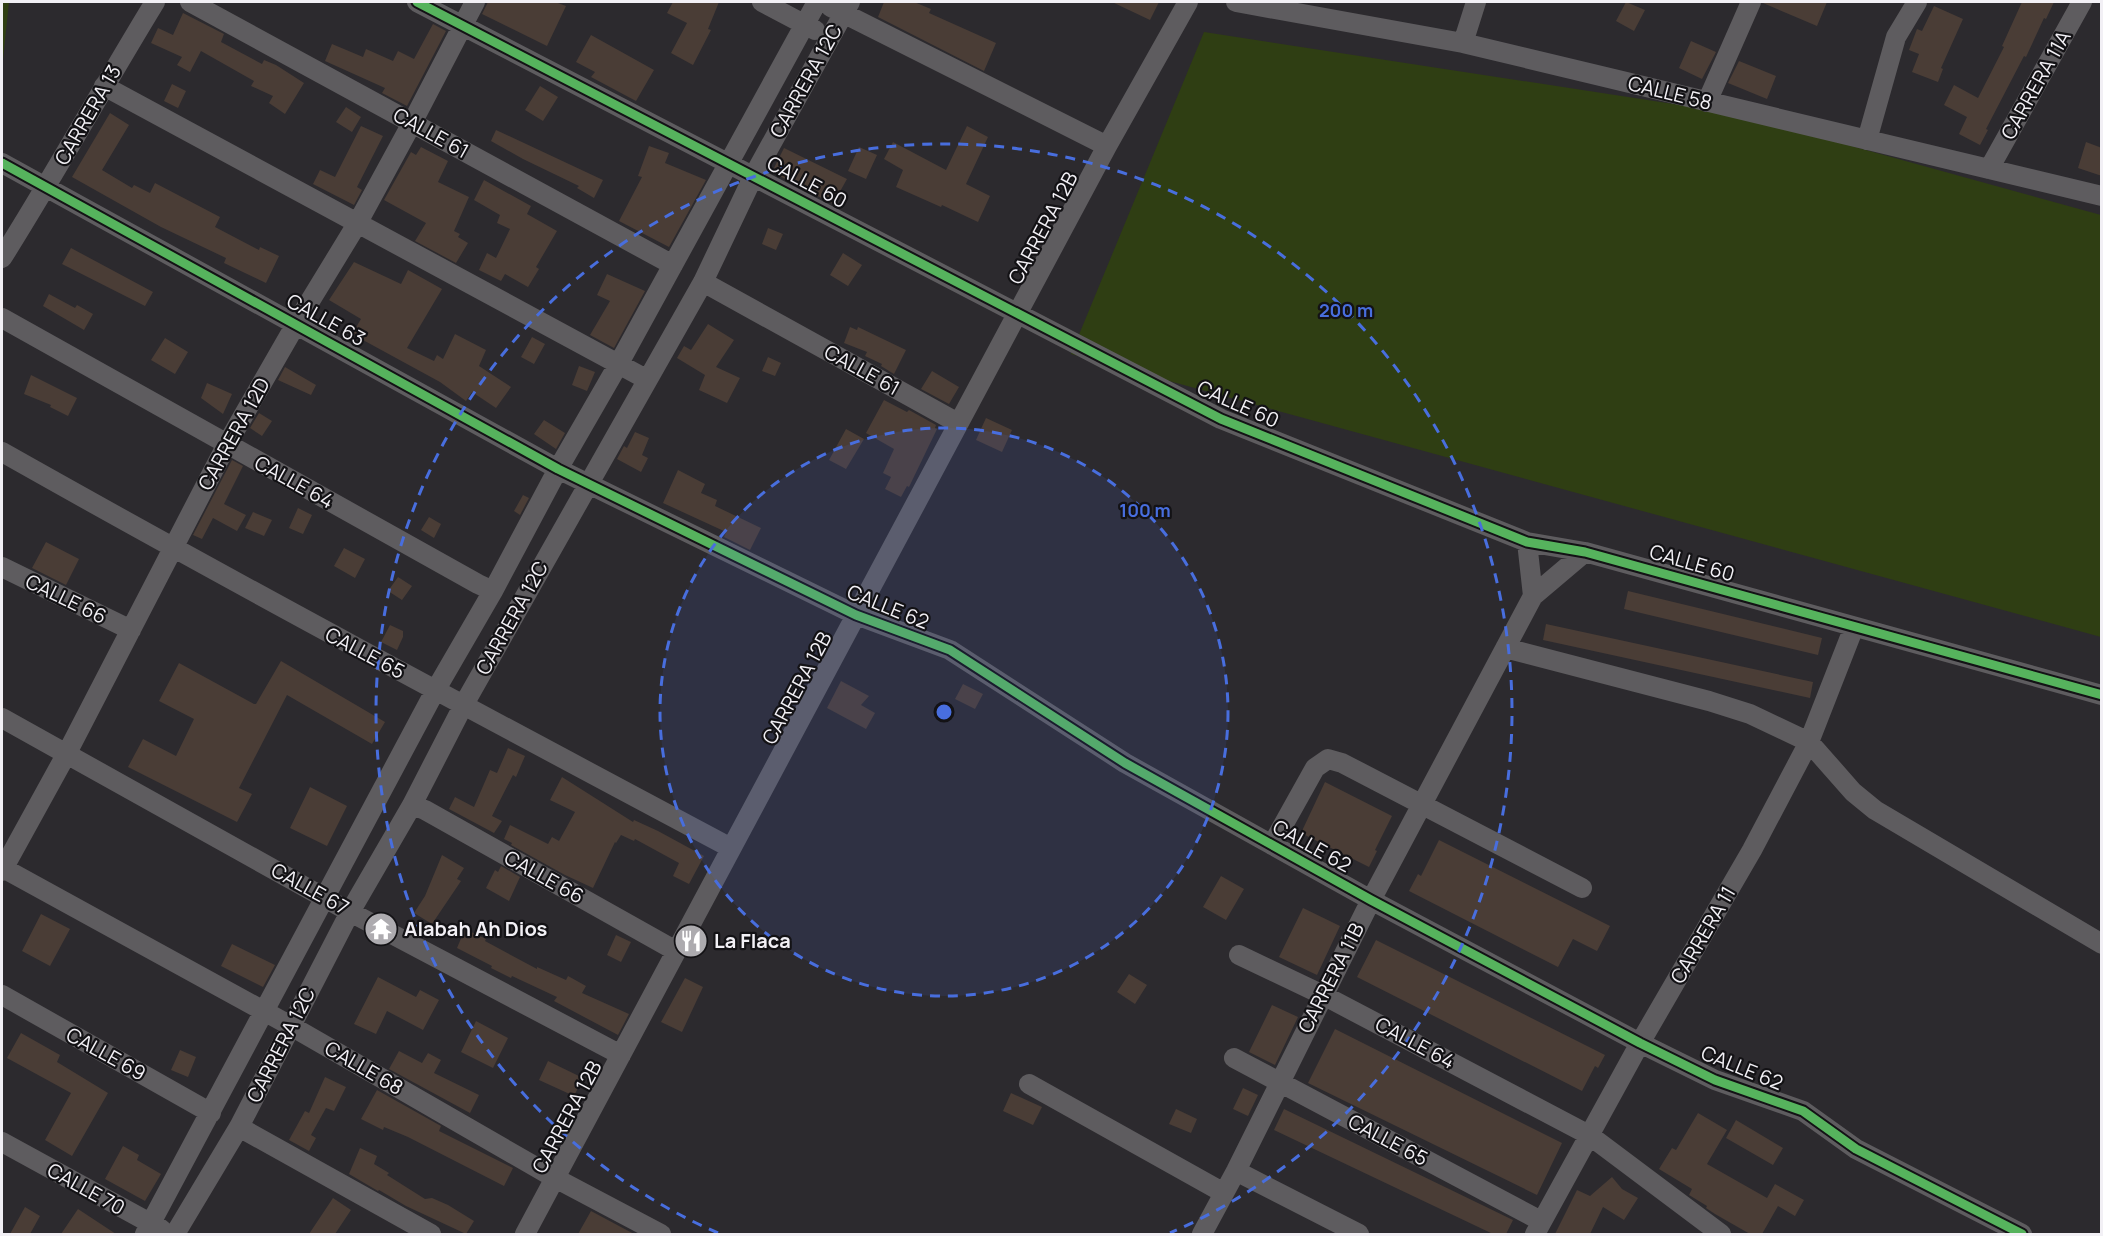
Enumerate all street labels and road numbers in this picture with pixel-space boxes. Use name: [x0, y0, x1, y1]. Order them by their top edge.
street label: CARRERA 12C: [763, 19, 848, 142]
street label: CARRERA 11A: [1994, 25, 2077, 144]
street label: CARRERA 13: [48, 60, 127, 170]
street label: CALLE 58: [1625, 69, 1715, 116]
street label: CALLE 61: [389, 101, 474, 164]
street label: CALLE 60: [762, 149, 852, 214]
street label: CARRERA 12B: [1002, 167, 1084, 289]
street label: CALLE 63: [282, 287, 370, 352]
street label: CALLE 61: [820, 338, 905, 401]
street label: CARRERA 12D: [191, 372, 276, 495]
street label: CALLE 60: [1193, 374, 1283, 434]
street label: CALLE 64: [250, 449, 339, 514]
street label: CALLE 60: [1647, 538, 1738, 587]
street label: CARRERA 12C: [469, 556, 554, 679]
street label: CALLE 66: [21, 567, 111, 630]
street label: CALLE 62: [843, 578, 933, 635]
street label: CALLE 65: [321, 620, 410, 685]
street label: CARRERA 12B: [756, 627, 838, 749]
street label: CALLE 62: [1268, 813, 1356, 878]
street label: CALLE 66: [500, 844, 589, 910]
street label: CALLE 67: [267, 856, 354, 921]
street label: CARRERA 11: [1664, 881, 1741, 988]
street label: CARRERA 11B: [1291, 918, 1370, 1038]
street label: CARRERA 12C: [240, 983, 321, 1107]
street label: CALLE 64: [1371, 1010, 1460, 1075]
street label: CALLE 69: [62, 1021, 151, 1086]
street label: CALLE 68: [320, 1034, 408, 1101]
street label: CALLE 62: [1697, 1039, 1787, 1096]
street label: CARRERA 12B: [526, 1056, 608, 1178]
street label: CALLE 65: [1344, 1107, 1433, 1172]
street label: CALLE 70: [43, 1156, 130, 1221]

